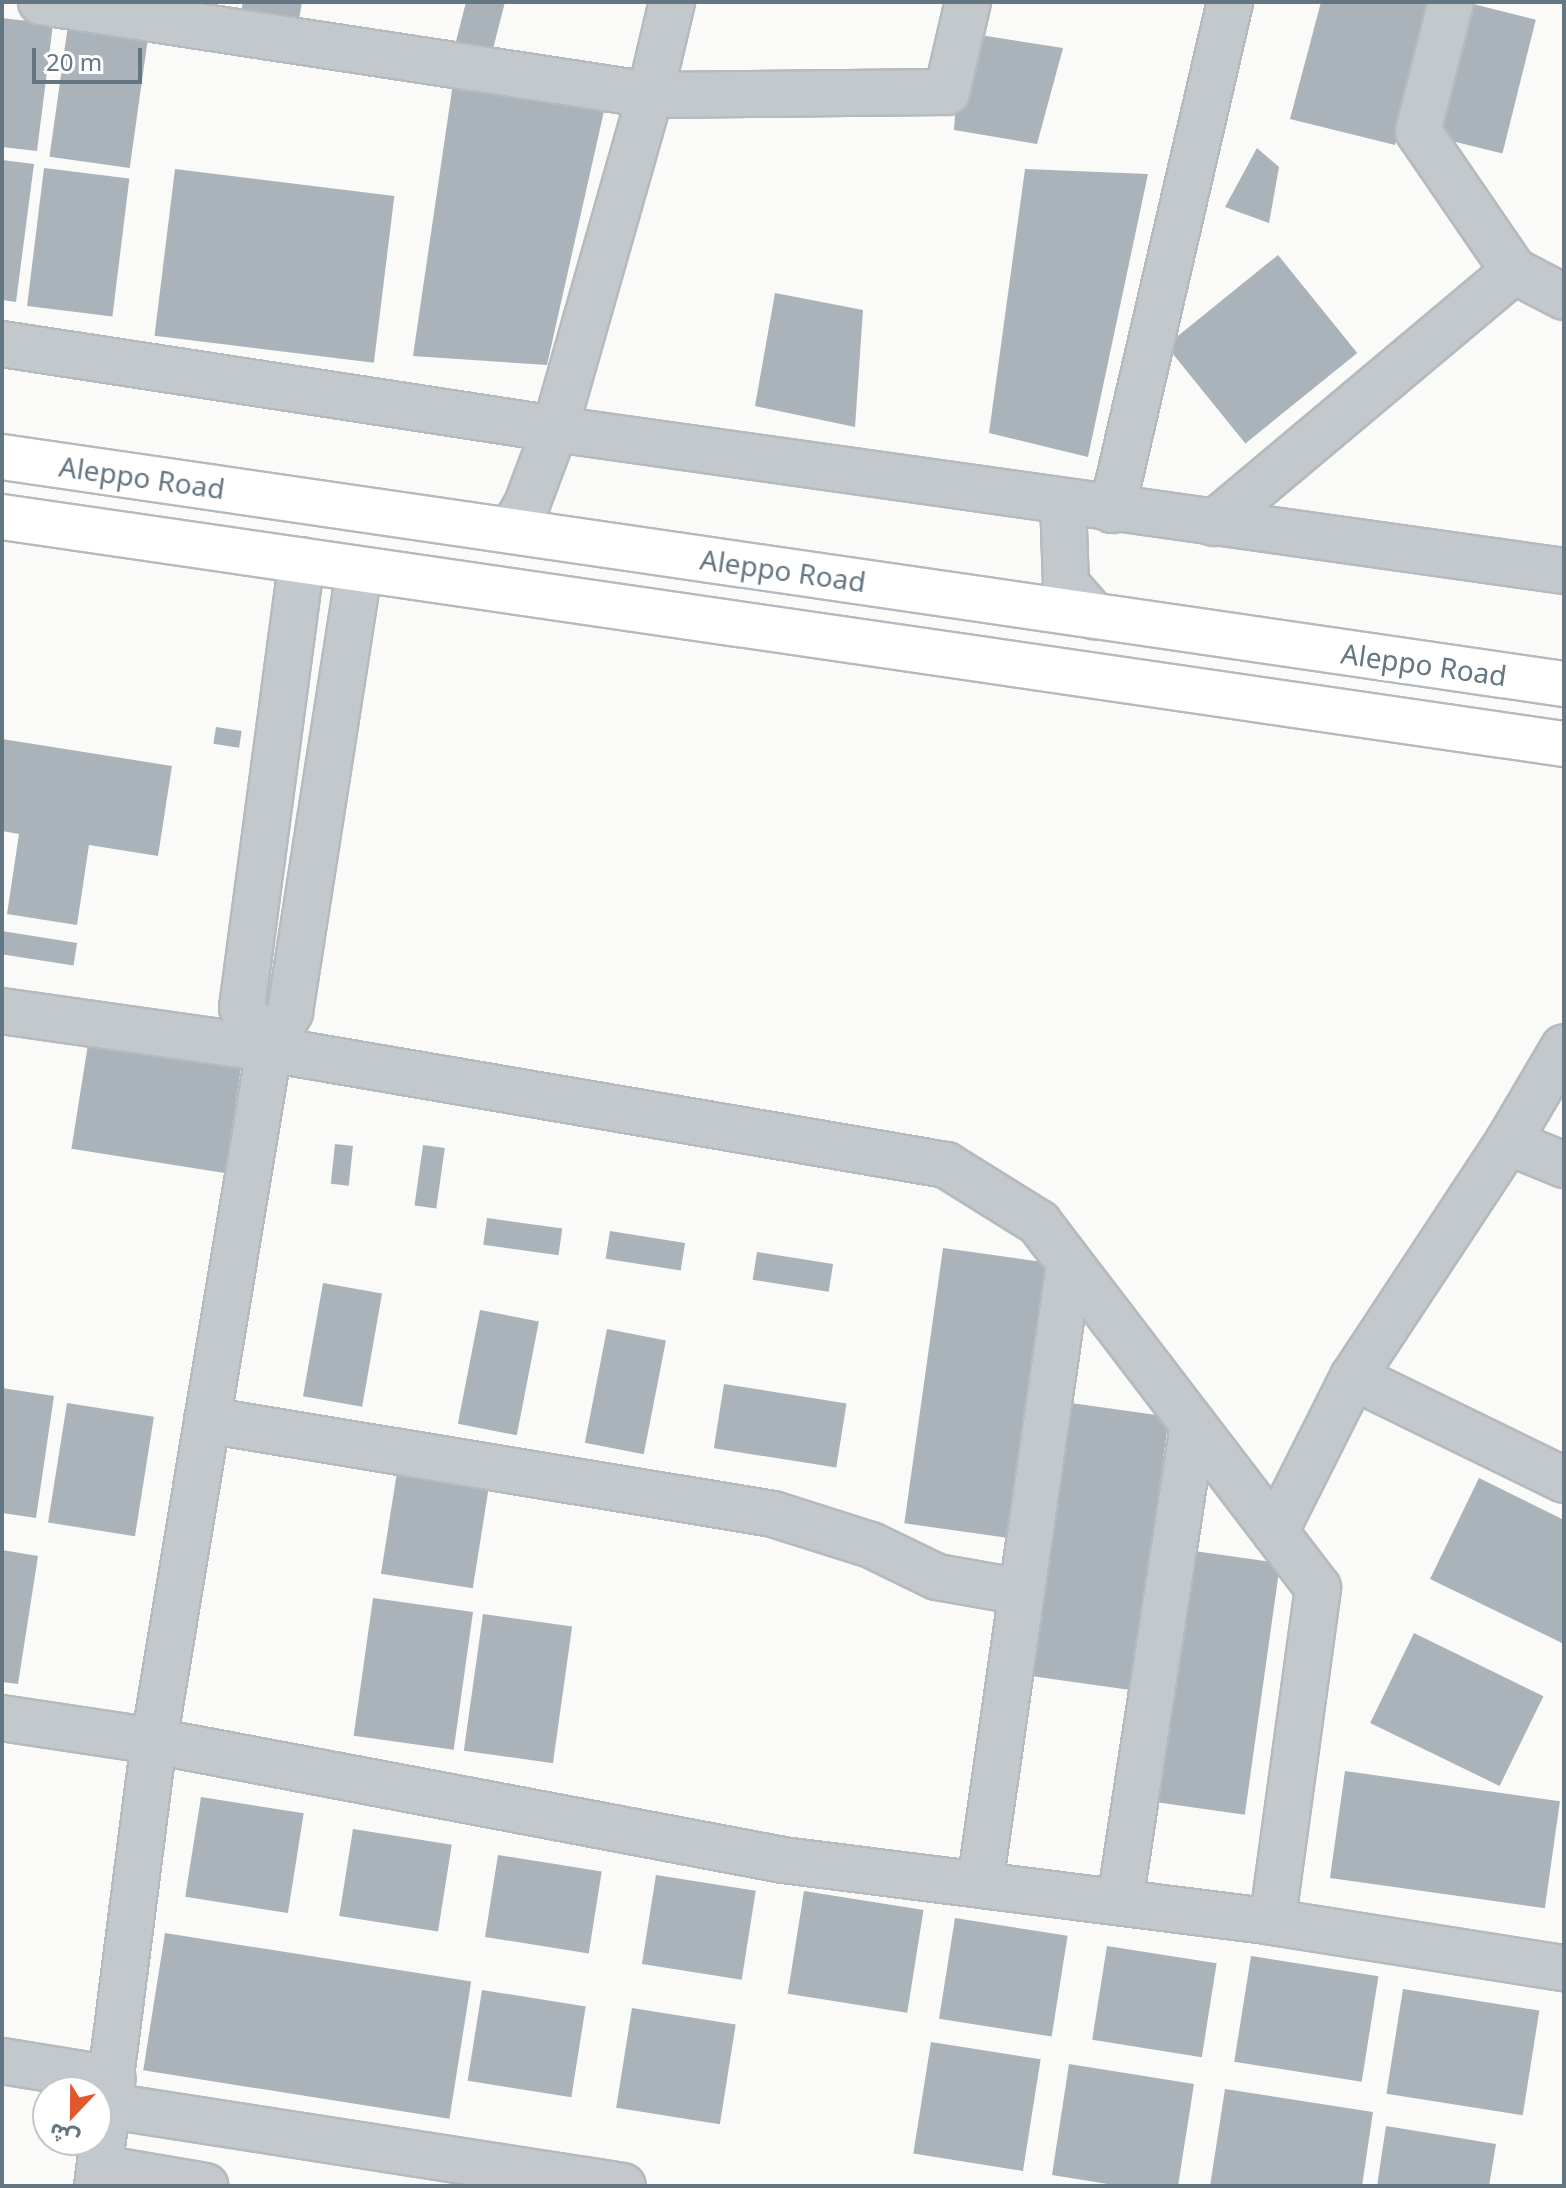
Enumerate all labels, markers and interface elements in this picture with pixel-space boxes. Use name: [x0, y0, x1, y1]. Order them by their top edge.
scale bar: [36, 32, 146, 82]
text: 20 m: [46, 45, 102, 78]
street label: Aleppo Road: [57, 449, 227, 505]
street label: Aleppo Road: [698, 542, 868, 598]
street label: Aleppo Road: [1339, 636, 1509, 692]
north arrow: [32, 2076, 112, 2156]
text: ش: [44, 2117, 83, 2156]

